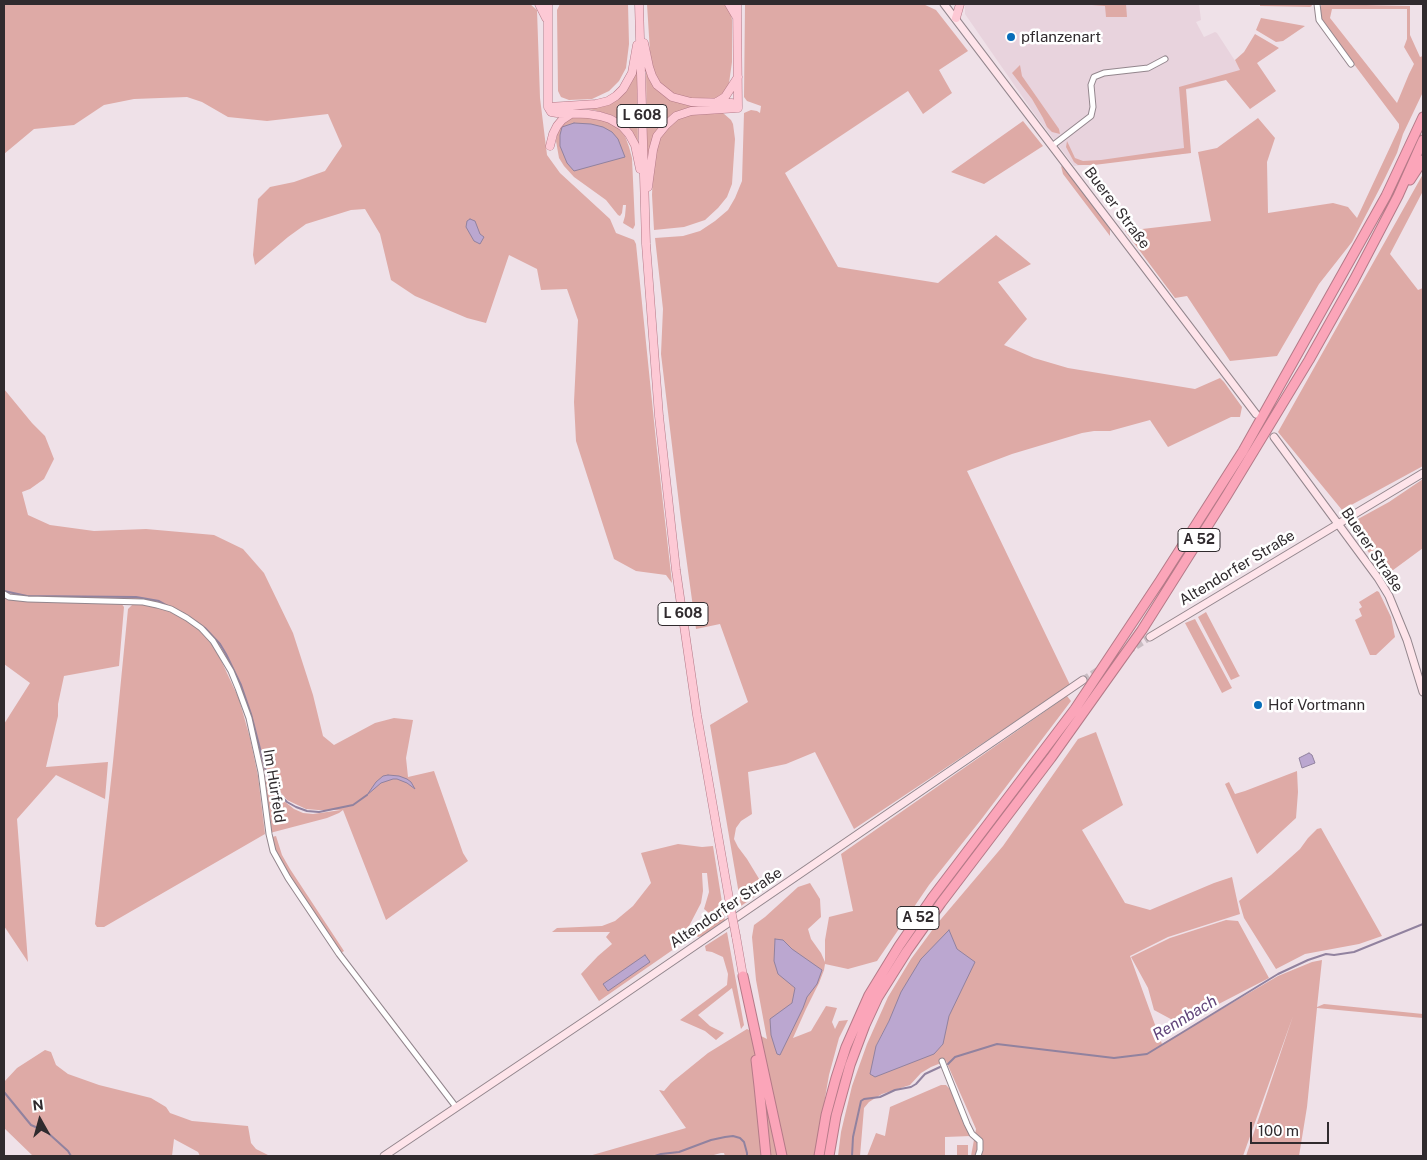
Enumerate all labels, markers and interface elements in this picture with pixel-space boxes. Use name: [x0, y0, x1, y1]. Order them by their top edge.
place label: pflanzenart: [1021, 28, 1101, 46]
marker: pflanzenart: [1005, 31, 1017, 43]
road number: L 608: [617, 104, 667, 128]
street label: Buerer Straße: [1080, 164, 1154, 252]
street label: Buerer Straße: [1337, 504, 1407, 596]
street label: Altendorfer Straße: [1176, 526, 1298, 610]
road number: A 52: [1178, 528, 1220, 552]
road number: L 608: [658, 602, 708, 626]
place label: Hof Vortmann: [1268, 696, 1365, 714]
marker: Hof Vortmann: [1252, 699, 1264, 711]
street label: Im Hürfeld: [259, 748, 289, 824]
street label: Altendorfer Straße: [666, 864, 786, 952]
road number: A 52: [897, 906, 939, 930]
water label: Rennbach: [1149, 991, 1221, 1045]
north arrow: [15, 1095, 65, 1145]
text: N: [32, 1097, 45, 1114]
scale bar: [1252, 1112, 1331, 1144]
text: 100 m: [1258, 1122, 1299, 1139]

